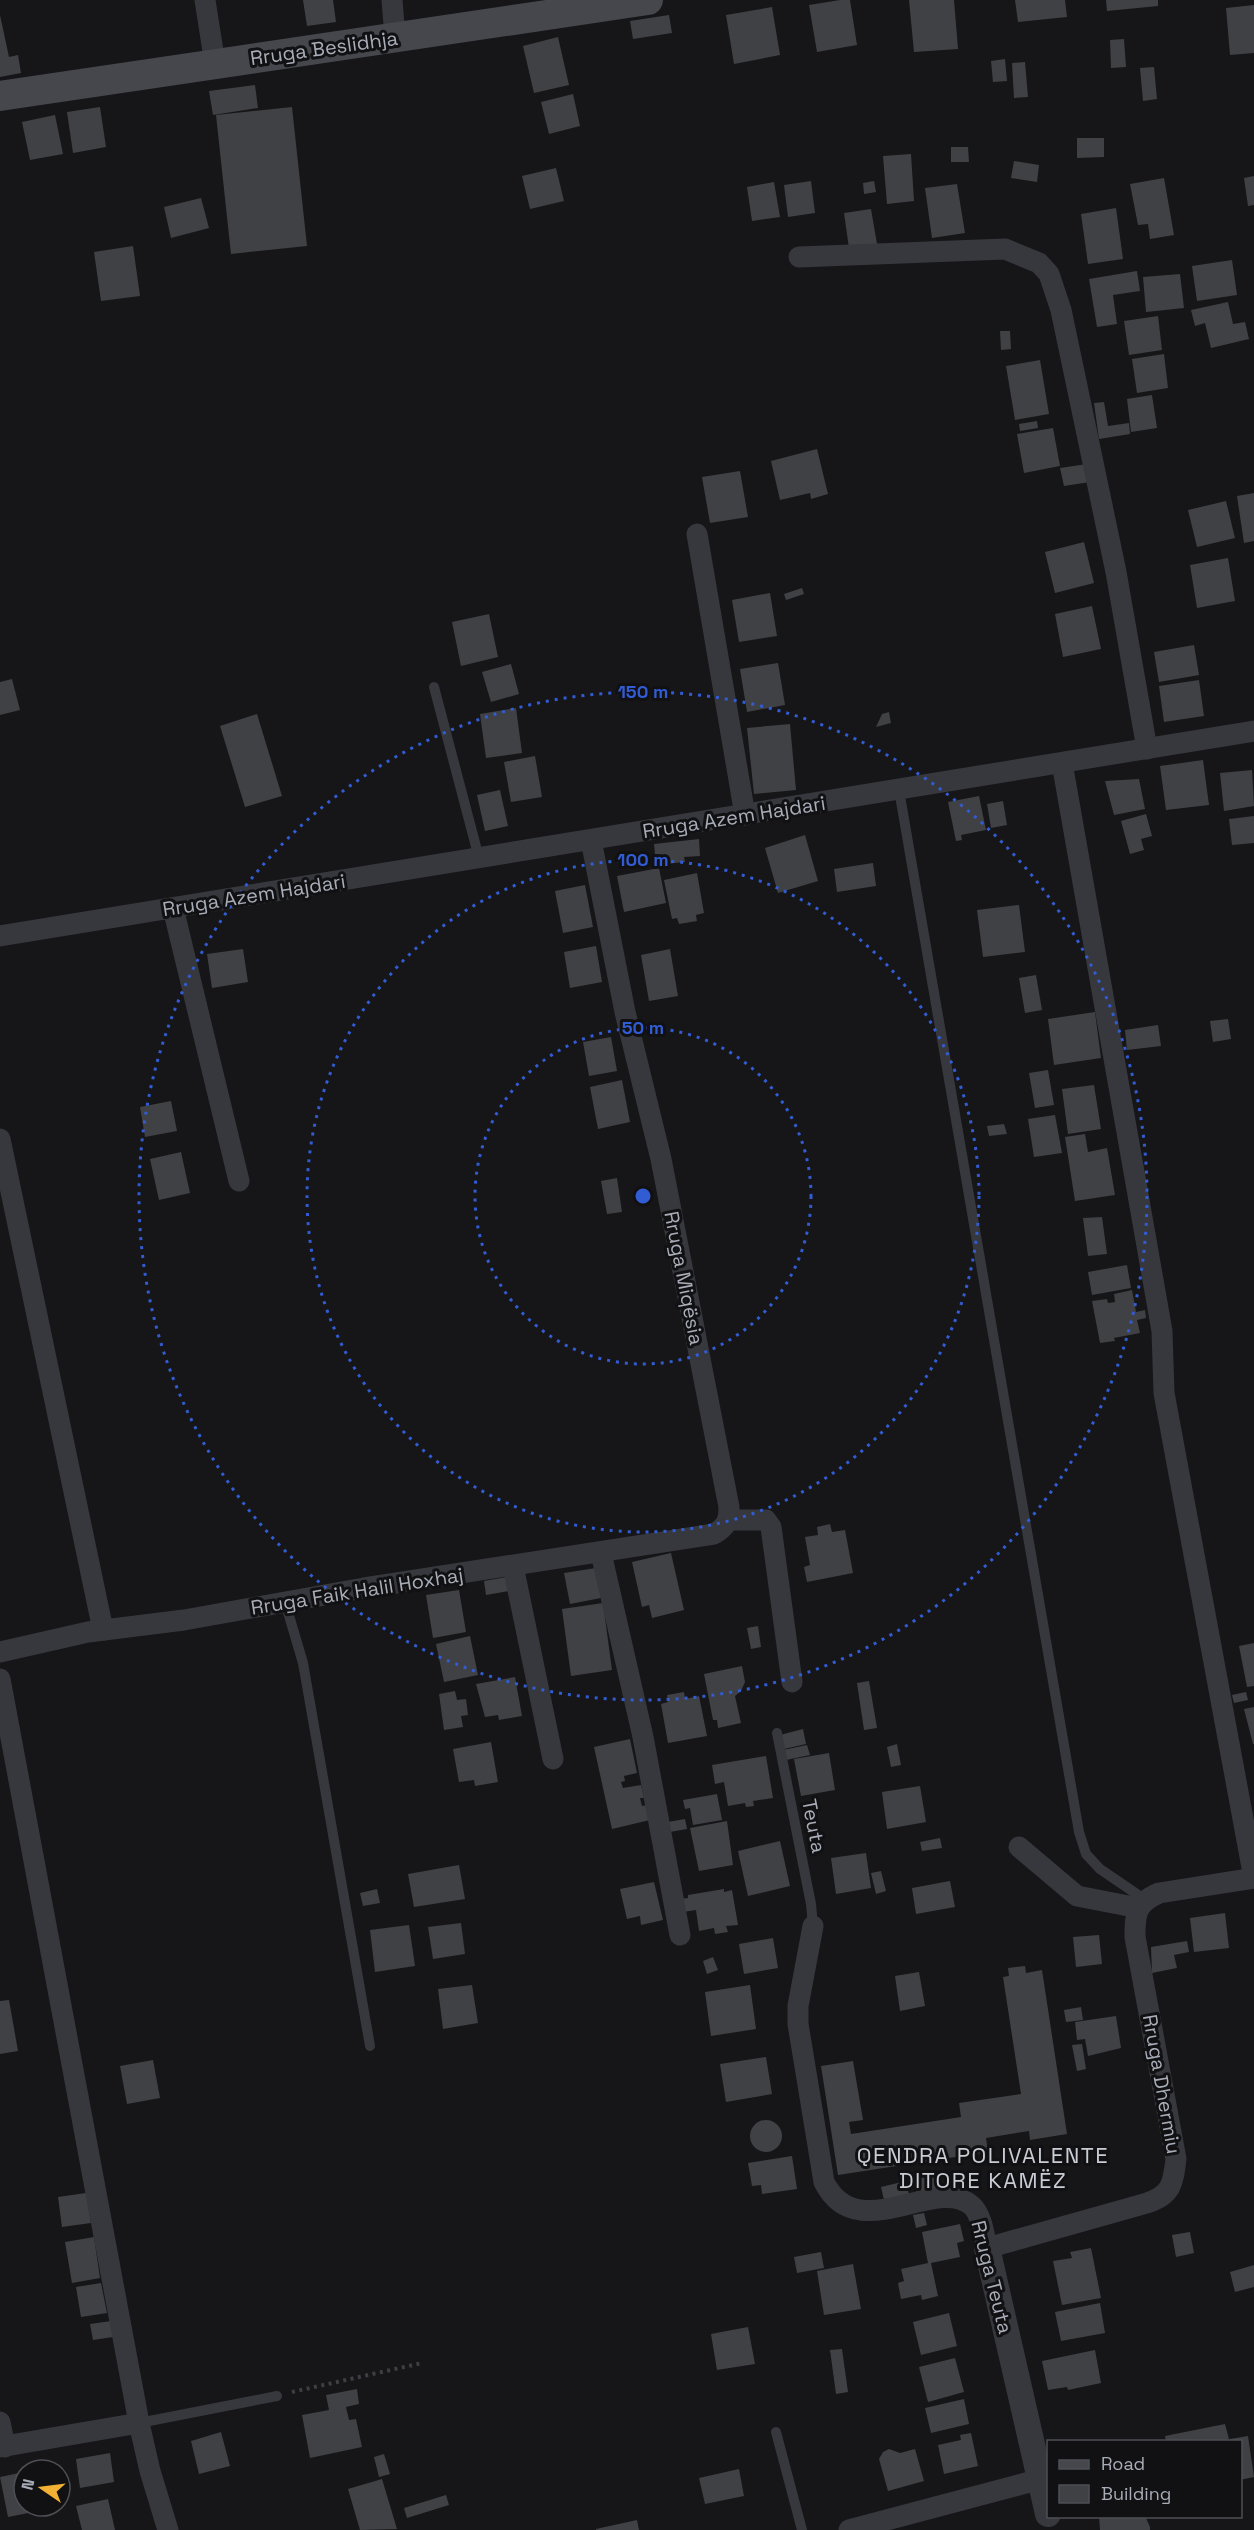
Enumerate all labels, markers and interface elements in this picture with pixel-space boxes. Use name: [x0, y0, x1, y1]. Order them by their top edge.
street label: Rruga Beslidhja: [248, 25, 400, 71]
text: 150 m: [618, 680, 668, 703]
street label: Rruga Azem Hajdari: [641, 790, 827, 844]
text: 100 m: [617, 848, 669, 871]
street label: Rruga Azem Hajdari: [161, 868, 347, 922]
text: 50 m: [622, 1016, 664, 1039]
centre of rings: [633, 1186, 653, 1206]
street label: Rruga Miqësia: [658, 1209, 710, 1347]
street label: Rruga Faik Halil Hoxhaj: [249, 1561, 465, 1621]
street label: Teuta: [796, 1797, 832, 1855]
street label: Rruga Dhermiu: [1137, 2012, 1187, 2156]
district label: QENDRA POLIVALENTE DITORE KAMËZ: [857, 2141, 1109, 2194]
street label: Rruga Teuta: [965, 2218, 1019, 2336]
legend: [1047, 2440, 1242, 2518]
text: Road: [1101, 2452, 1145, 2475]
north arrow: [12, 2458, 72, 2518]
text: N: [16, 2477, 39, 2492]
text: Building: [1101, 2482, 1171, 2505]

